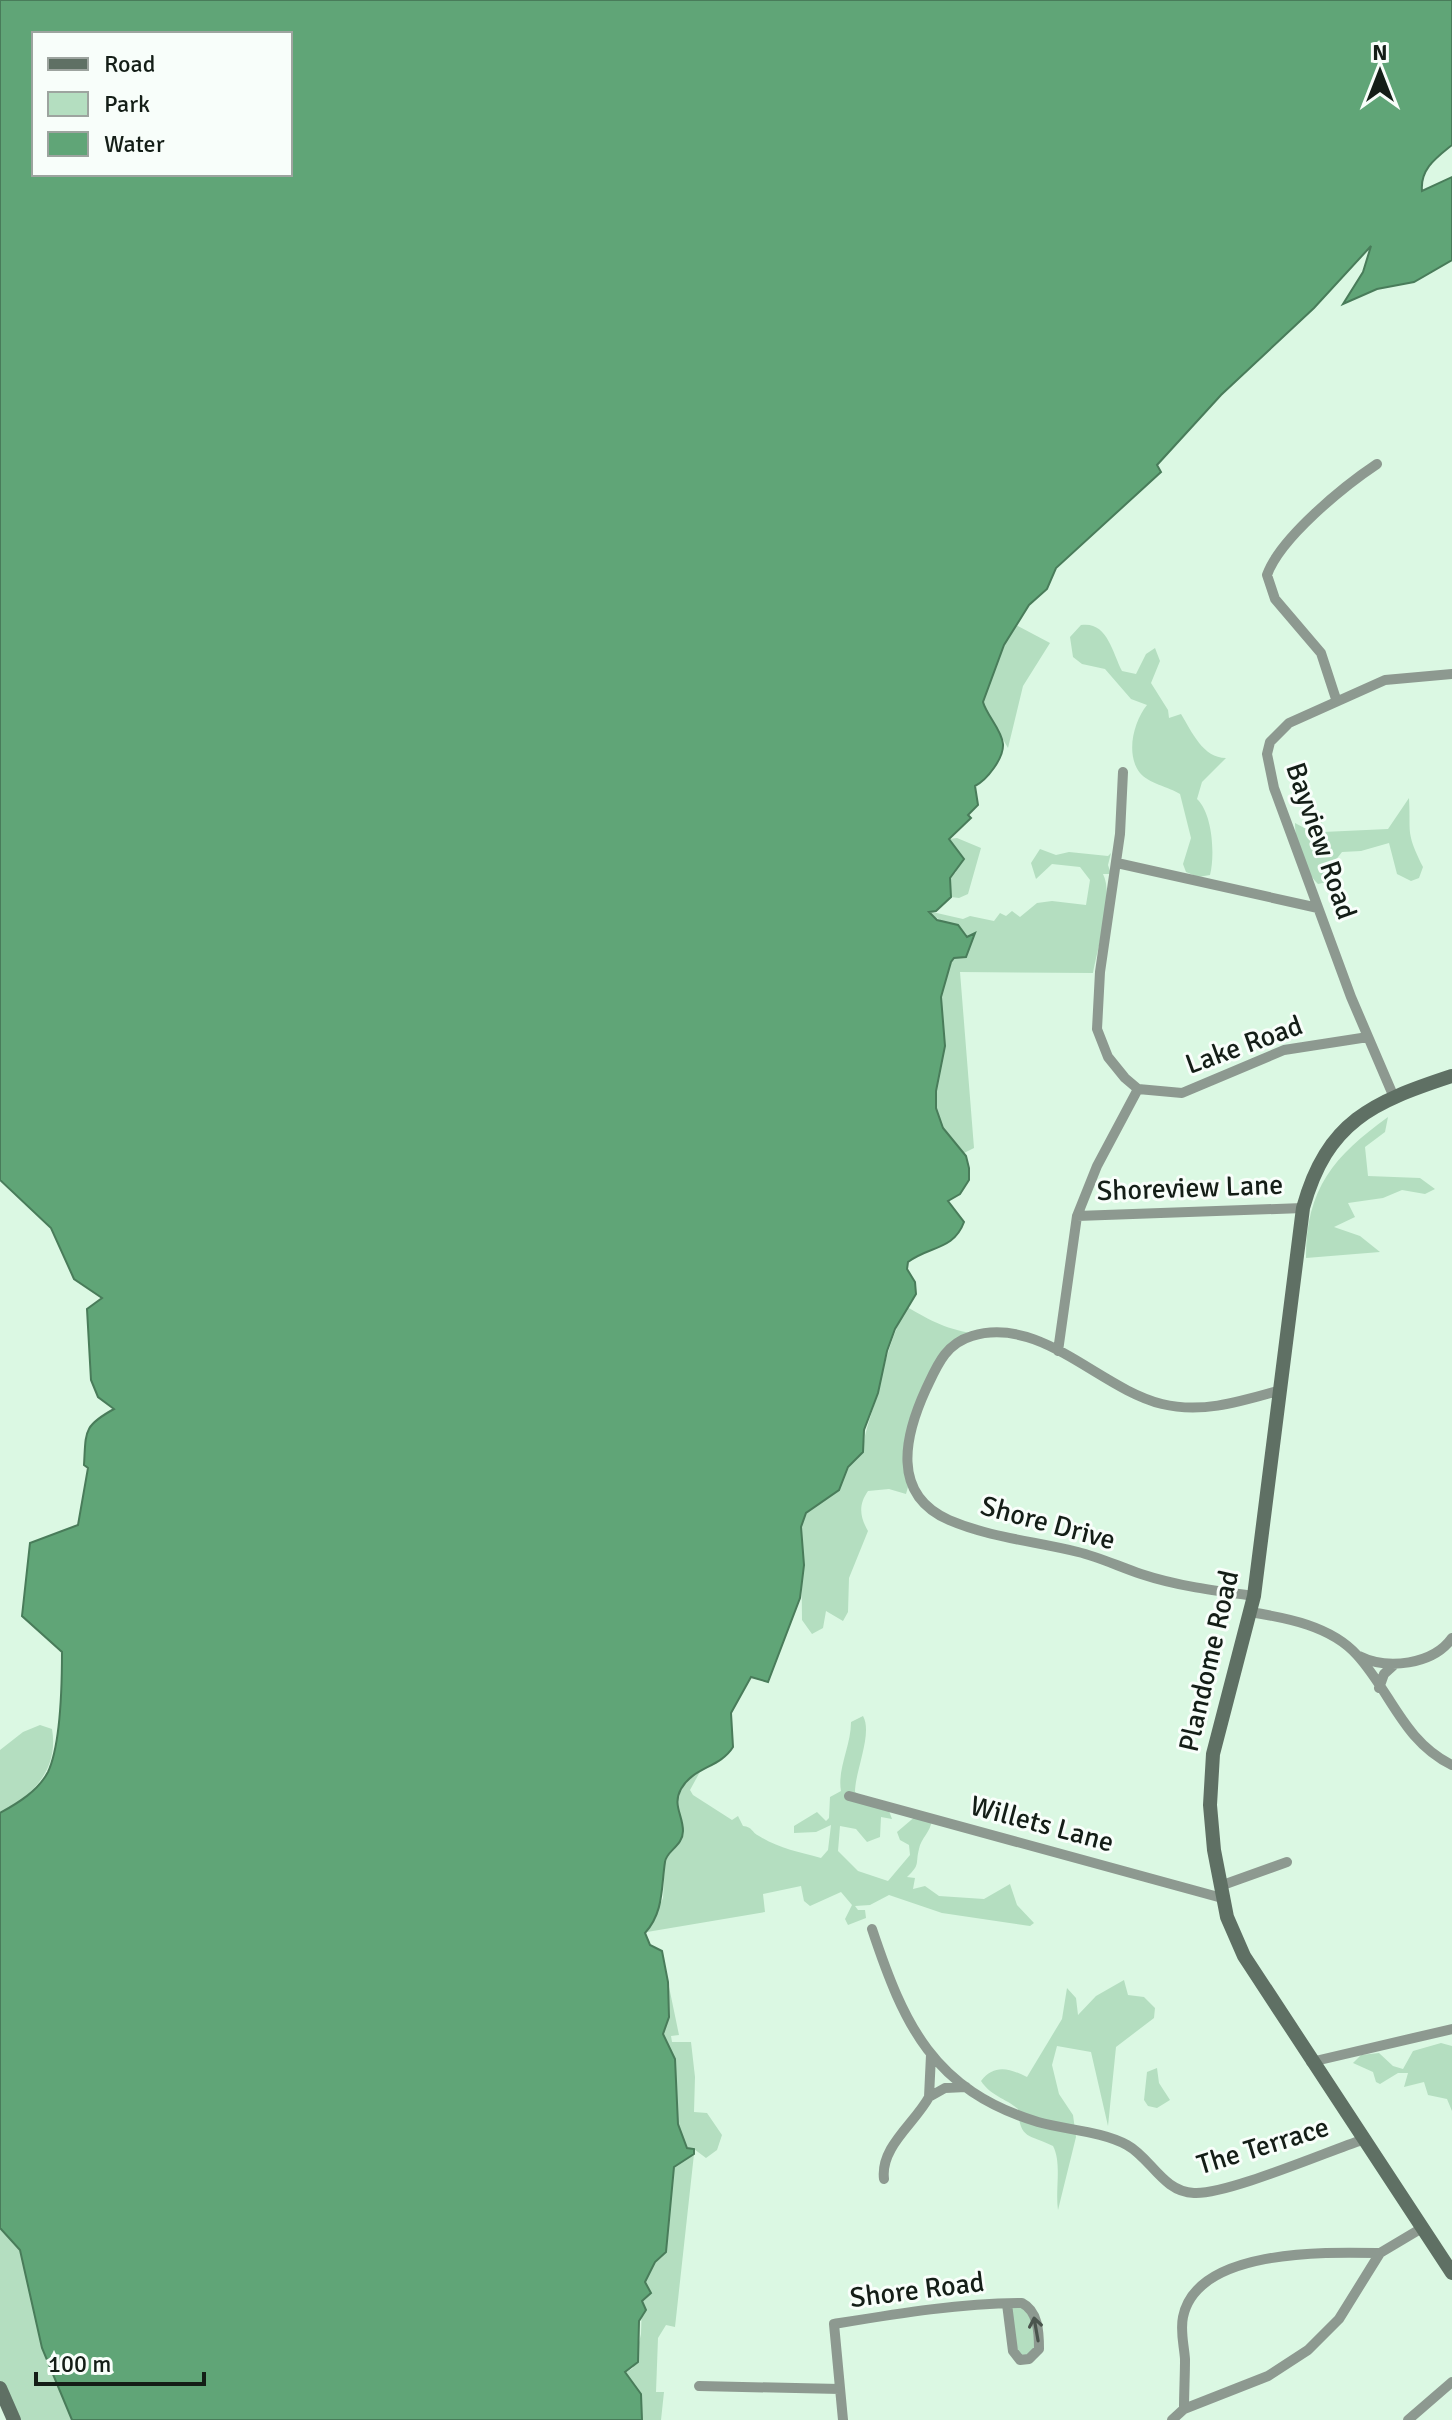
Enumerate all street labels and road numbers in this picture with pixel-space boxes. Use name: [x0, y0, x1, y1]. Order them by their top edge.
street label: Bayview Road: [1278, 758, 1364, 924]
street label: Lake Road: [1181, 1008, 1307, 1082]
street label: Shoreview Lane: [1096, 1168, 1284, 1208]
street label: Shore Drive: [977, 1489, 1119, 1557]
street label: Plandome Road: [1172, 1567, 1246, 1755]
street label: Willets Lane: [966, 1789, 1118, 1859]
street label: The Terrace: [1193, 2110, 1333, 2182]
street label: Shore Road: [848, 2265, 986, 2315]

